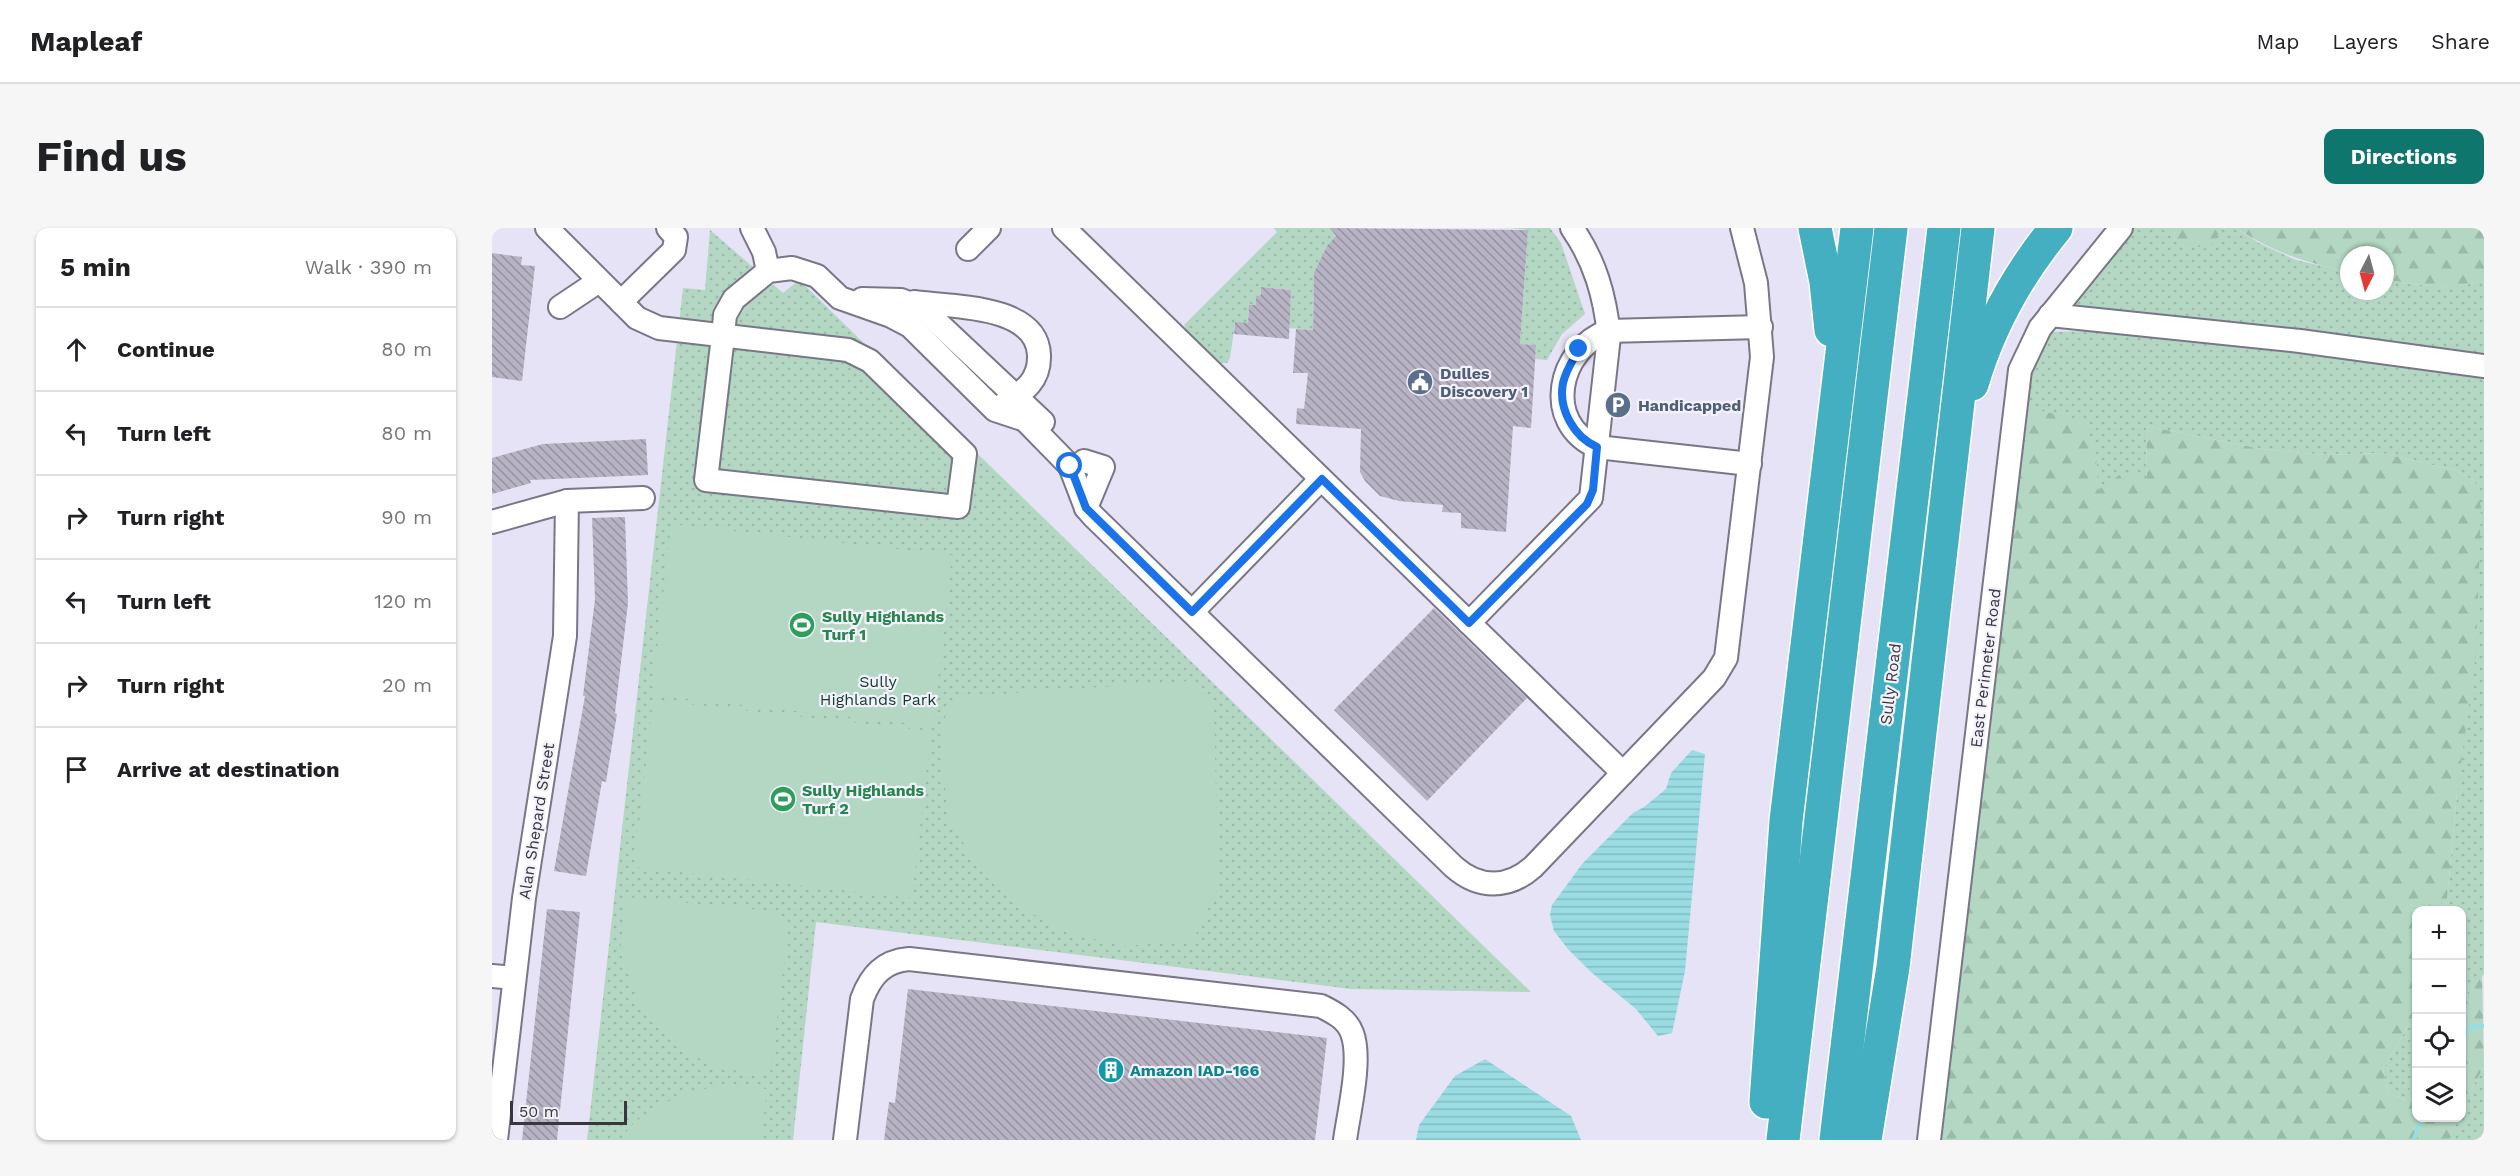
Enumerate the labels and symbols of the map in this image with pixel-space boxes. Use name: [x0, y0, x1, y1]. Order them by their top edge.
north arrow: [2340, 246, 2394, 300]
route end: [1565, 335, 1591, 361]
place label: Dulles Discovery 1: [1440, 364, 1528, 401]
public building icon: Dulles Discovery 1: [1405, 367, 1435, 397]
parking icon: Handicapped: [1603, 390, 1633, 420]
place label: Handicapped: [1638, 396, 1741, 415]
route start: [1056, 452, 1082, 478]
street label: East Perimeter Road: [1966, 587, 2005, 749]
place label: Sully Highlands Turf 1: [822, 607, 945, 644]
sports icon: Sully Highlands Turf 1: [787, 610, 817, 640]
street label: Sully Road: [1876, 642, 1905, 726]
park label: Sully Highlands Park: [820, 672, 936, 709]
street label: Alan Shepard Street: [515, 741, 558, 901]
place label: Sully Highlands Turf 2: [802, 781, 925, 818]
sports icon: Sully Highlands Turf 2: [768, 784, 798, 814]
building icon: Amazon IAD-166: [1096, 1055, 1126, 1085]
place label: Amazon IAD-166: [1130, 1061, 1259, 1080]
scale bar: [510, 1098, 627, 1126]

